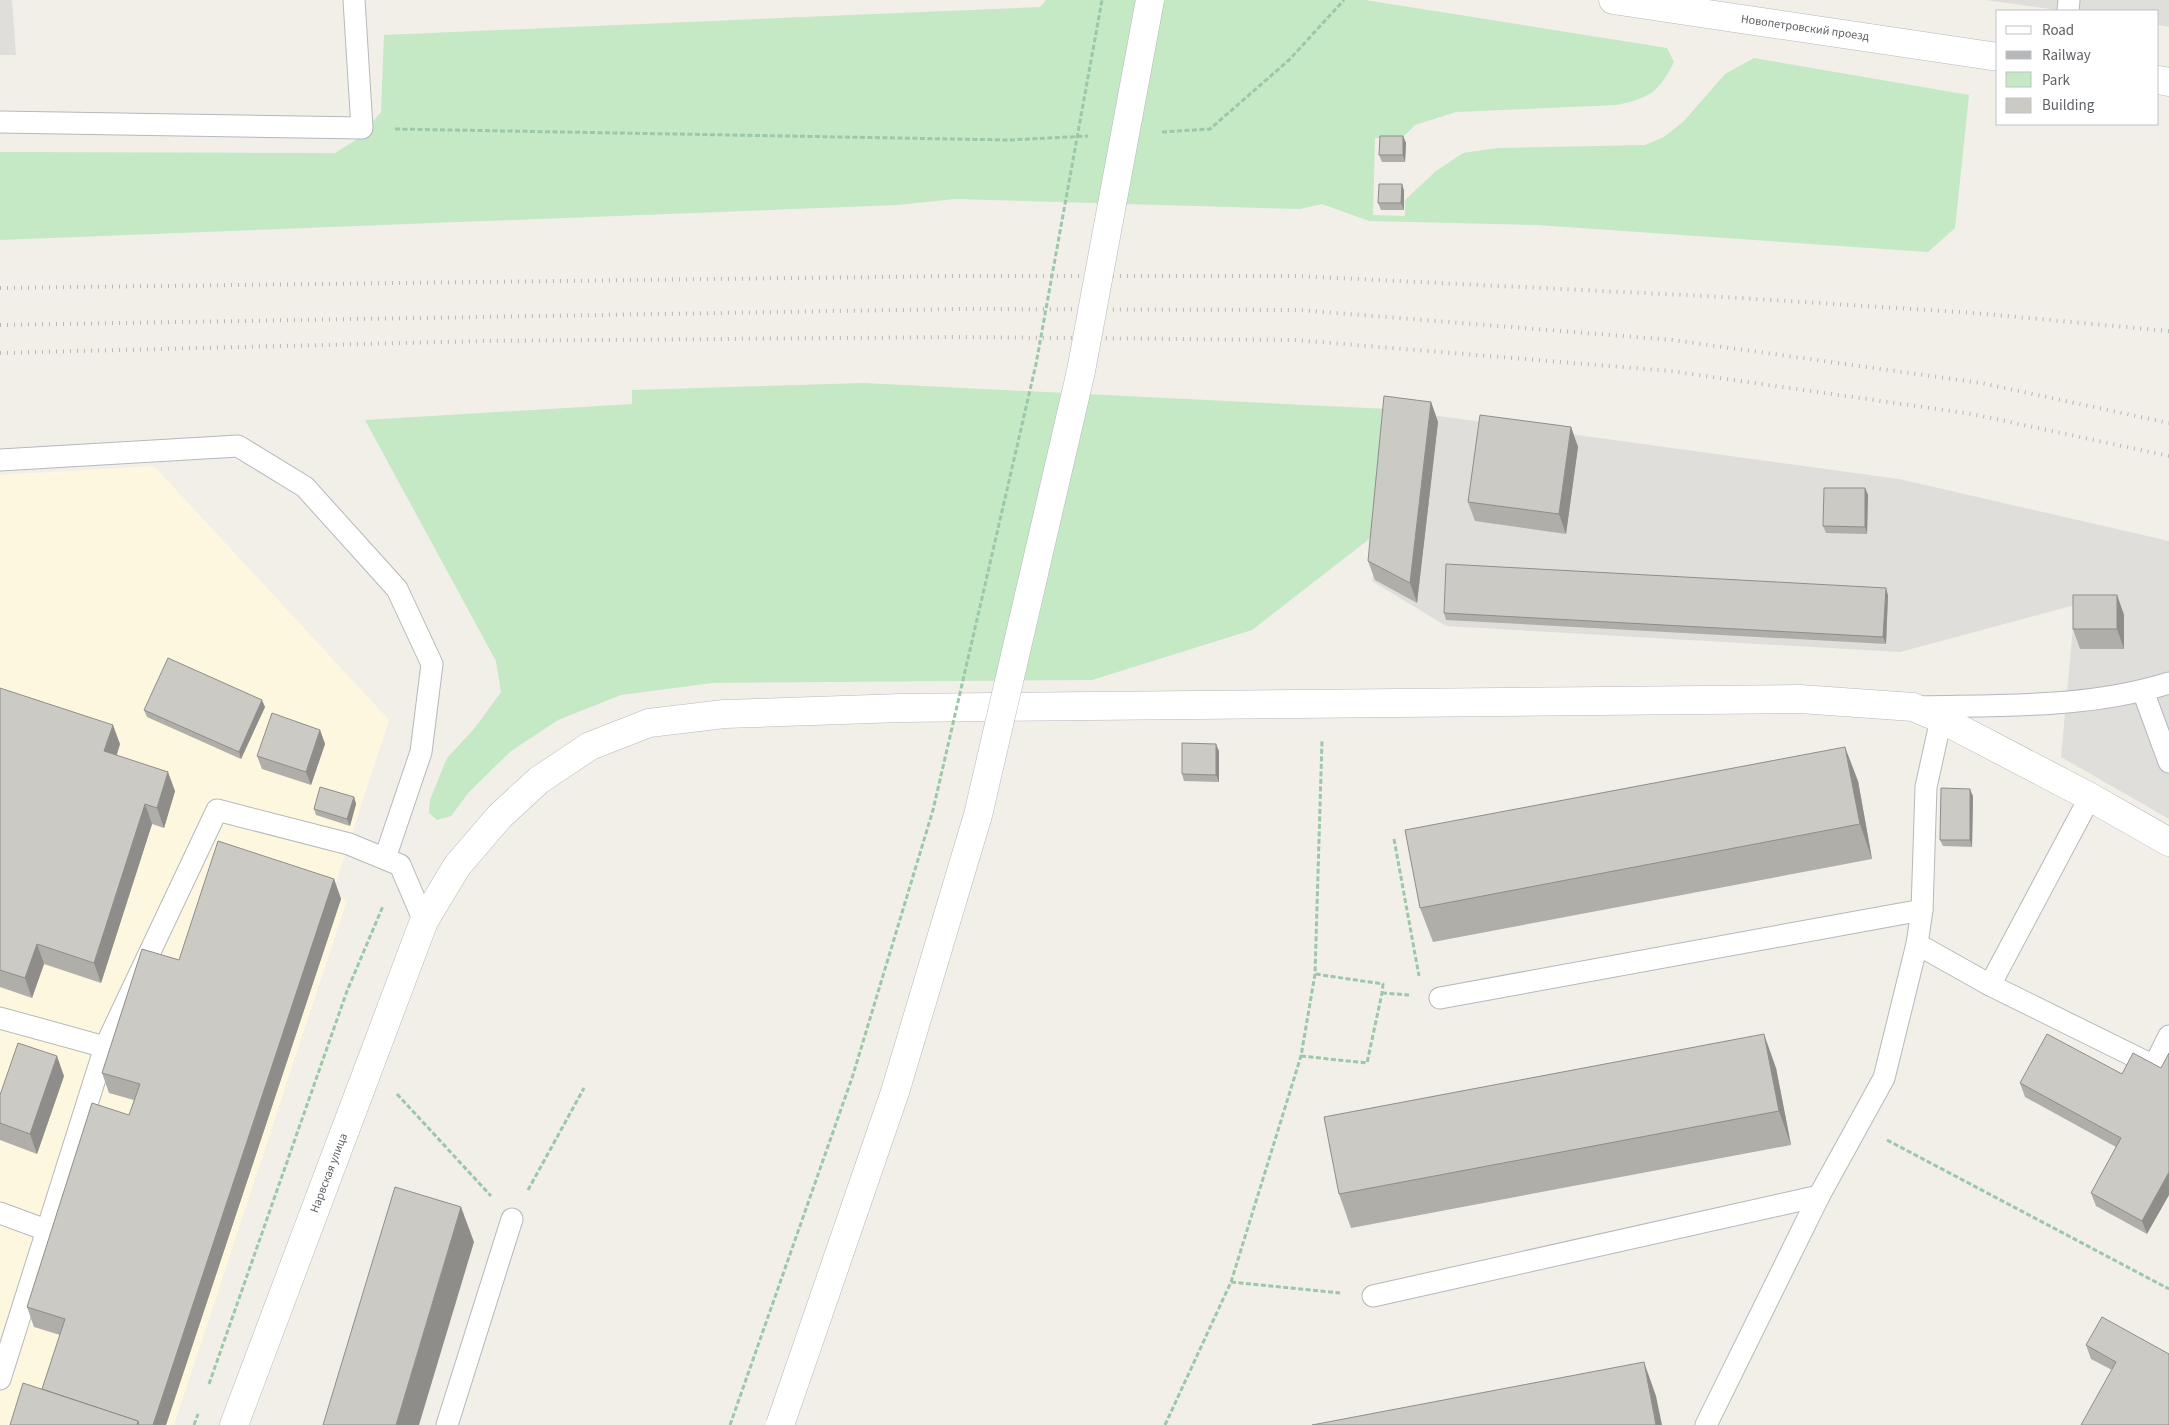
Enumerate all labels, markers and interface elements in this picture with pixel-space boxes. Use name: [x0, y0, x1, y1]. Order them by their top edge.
legend: [1996, 10, 2159, 125]
street label: Новопетровский проезд: [1740, 11, 1871, 45]
text: Road: [2042, 20, 2074, 41]
text: Railway: [2042, 45, 2091, 66]
text: Park: [2042, 70, 2071, 91]
text: Building: [2042, 95, 2095, 116]
street label: Нарвская улица: [306, 1131, 352, 1215]

